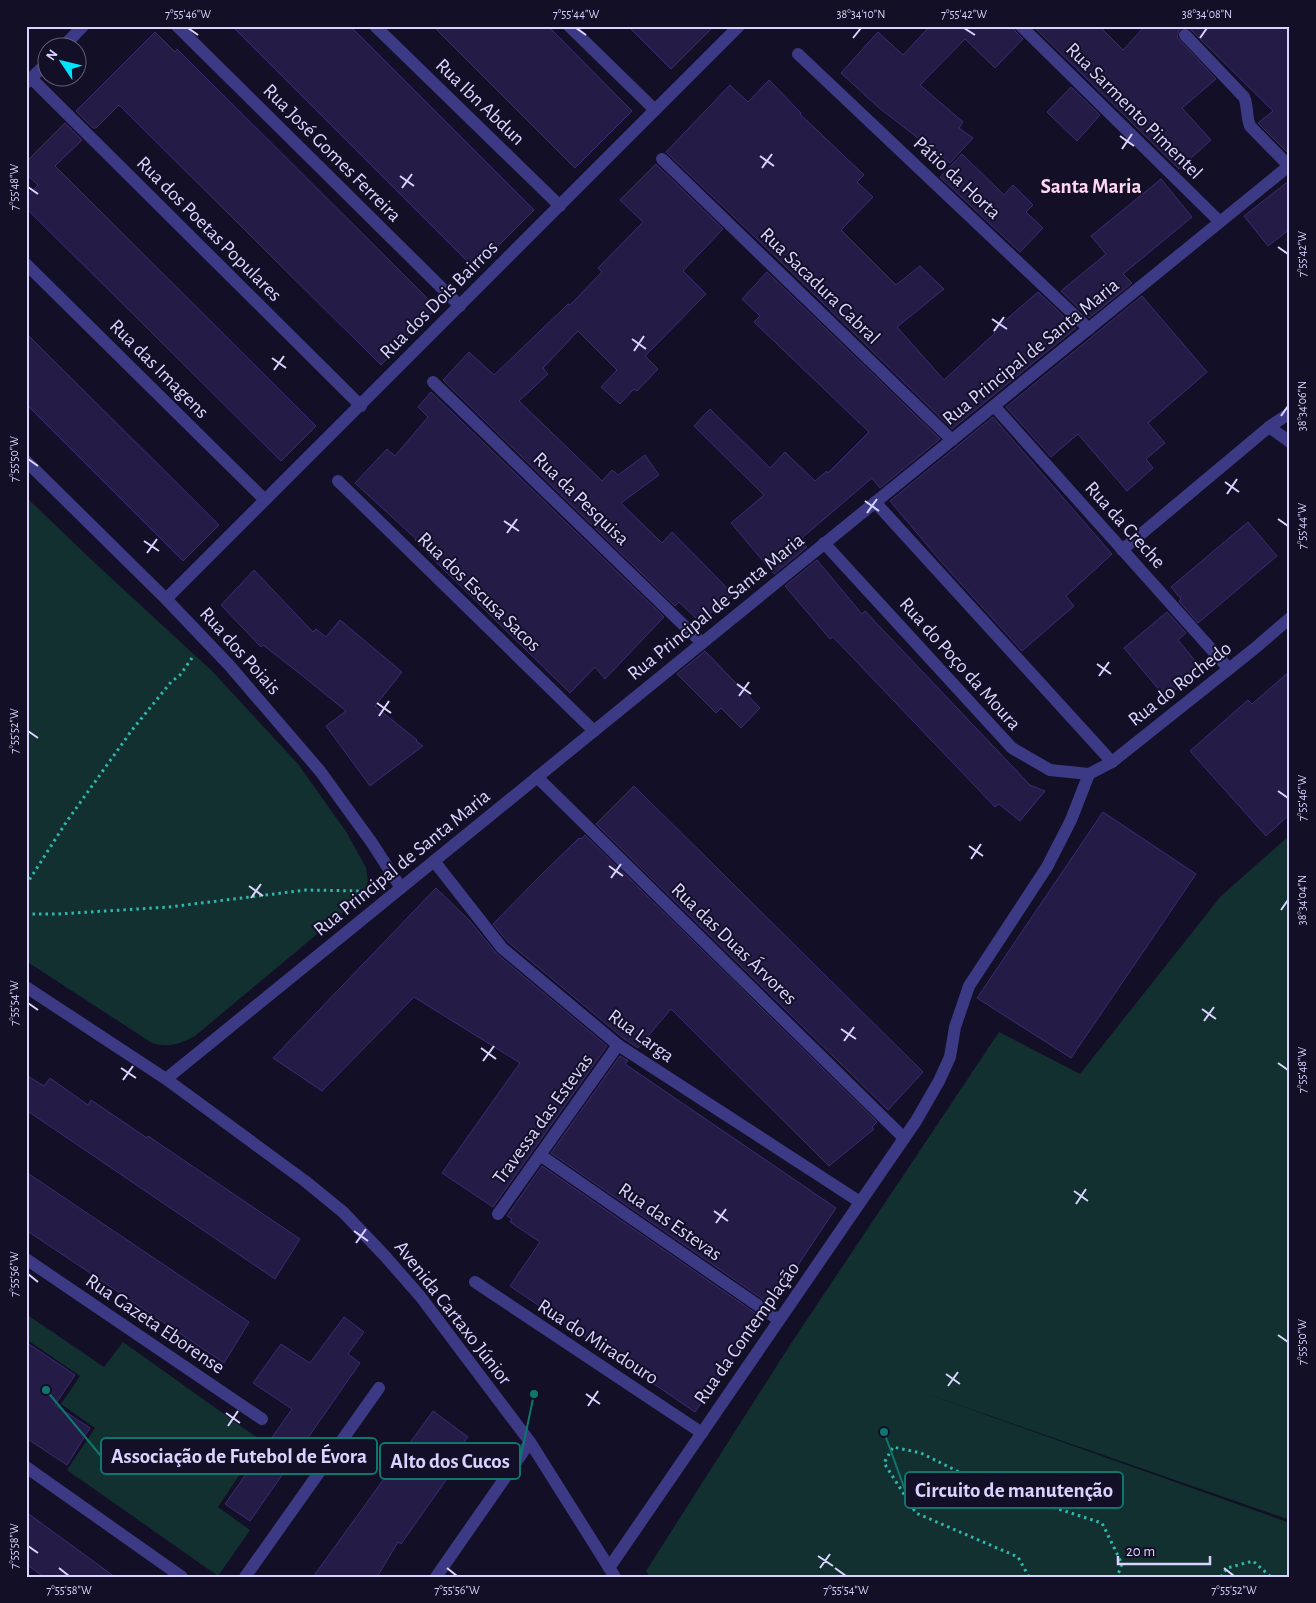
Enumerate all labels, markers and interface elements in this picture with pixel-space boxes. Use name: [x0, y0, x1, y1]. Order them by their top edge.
text: 7°55'46"W: [165, 8, 211, 20]
text: 7°55'44"W: [553, 8, 599, 20]
text: 38°34'10"N: [837, 8, 885, 20]
text: 7°55'42"W: [941, 8, 987, 20]
text: 38°34'08"N: [1182, 8, 1232, 20]
north arrow: [38, 38, 88, 88]
street label: Rua Sarmento Pimentel: [1062, 39, 1206, 183]
text: N: [44, 47, 61, 63]
street label: Rua Ibn Abdun: [432, 55, 528, 149]
street label: Rua José Gomes Ferreira: [259, 80, 405, 226]
street label: Pátio da Horta: [909, 133, 1005, 223]
street label: Rua dos Poetas Populares: [133, 153, 285, 305]
text: 7°55'48"W: [8, 164, 20, 210]
district label: Santa Maria: [1041, 176, 1141, 197]
street label: Rua Sacadura Cabral: [756, 224, 884, 348]
text: 7°55'42"W: [1296, 231, 1308, 277]
street label: Rua dos Dois Bairros: [376, 237, 502, 363]
street label: Rua Principal de Santa Maria: [939, 275, 1123, 429]
street label: Rua das Imagens: [106, 316, 212, 422]
text: 38°34'06"N: [1296, 381, 1308, 431]
text: 7°55'50"W: [8, 436, 20, 482]
street label: Rua da Pesquisa: [529, 449, 633, 549]
street label: Rua da Creche: [1081, 478, 1169, 572]
text: 7°55'44"W: [1296, 503, 1308, 549]
street label: Rua dos Escusa Sacos: [414, 528, 544, 656]
street label: Rua Principal de Santa Maria: [624, 530, 808, 684]
street label: Rua do Poço da Moura: [895, 594, 1025, 734]
street label: Rua dos Poiais: [196, 603, 284, 699]
street label: Rua do Rochedo: [1125, 638, 1235, 730]
text: 7°55'52"W: [8, 708, 20, 754]
text: 7°55'46"W: [1296, 775, 1308, 821]
street label: Rua Principal de Santa Maria: [310, 786, 494, 940]
text: 38°34'04"N: [1296, 875, 1308, 925]
street label: Rua das Duas Árvores: [667, 879, 801, 1009]
text: 7°55'54"W: [8, 980, 20, 1026]
street label: Rua Larga: [604, 1006, 678, 1066]
text: 7°55'48"W: [1296, 1047, 1308, 1093]
street label: Travessa das Estevas: [489, 1050, 597, 1188]
street label: Rua das Estevas: [615, 1179, 725, 1265]
street label: Avenida Cartaxo Júnior: [391, 1237, 516, 1389]
text: 7°55'56"W: [8, 1251, 20, 1297]
street label: Rua da Contemplação: [690, 1258, 804, 1408]
street label: Rua Gazeta Eborense: [82, 1270, 228, 1378]
street label: Rua do Miradouro: [534, 1296, 662, 1388]
text: 7°55'50"W: [1296, 1319, 1308, 1365]
callout: Associação de Futebol de Évora: [101, 1438, 377, 1474]
text: Associação de Futebol de Évora: [111, 1443, 367, 1467]
callout: Alto dos Cucos: [380, 1443, 520, 1479]
text: Alto dos Cucos: [390, 1451, 510, 1472]
callout: Circuito de manutenção: [905, 1472, 1123, 1508]
text: Circuito de manutenção: [915, 1480, 1113, 1501]
text: 7°55'58"W: [8, 1523, 20, 1569]
scale bar: [1118, 1533, 1211, 1565]
text: 20 m: [1126, 1544, 1155, 1559]
text: 7°55'58"W: [46, 1584, 92, 1596]
text: 7°55'56"W: [434, 1584, 480, 1596]
text: 7°55'54"W: [823, 1584, 869, 1596]
text: 7°55'52"W: [1211, 1584, 1257, 1596]

